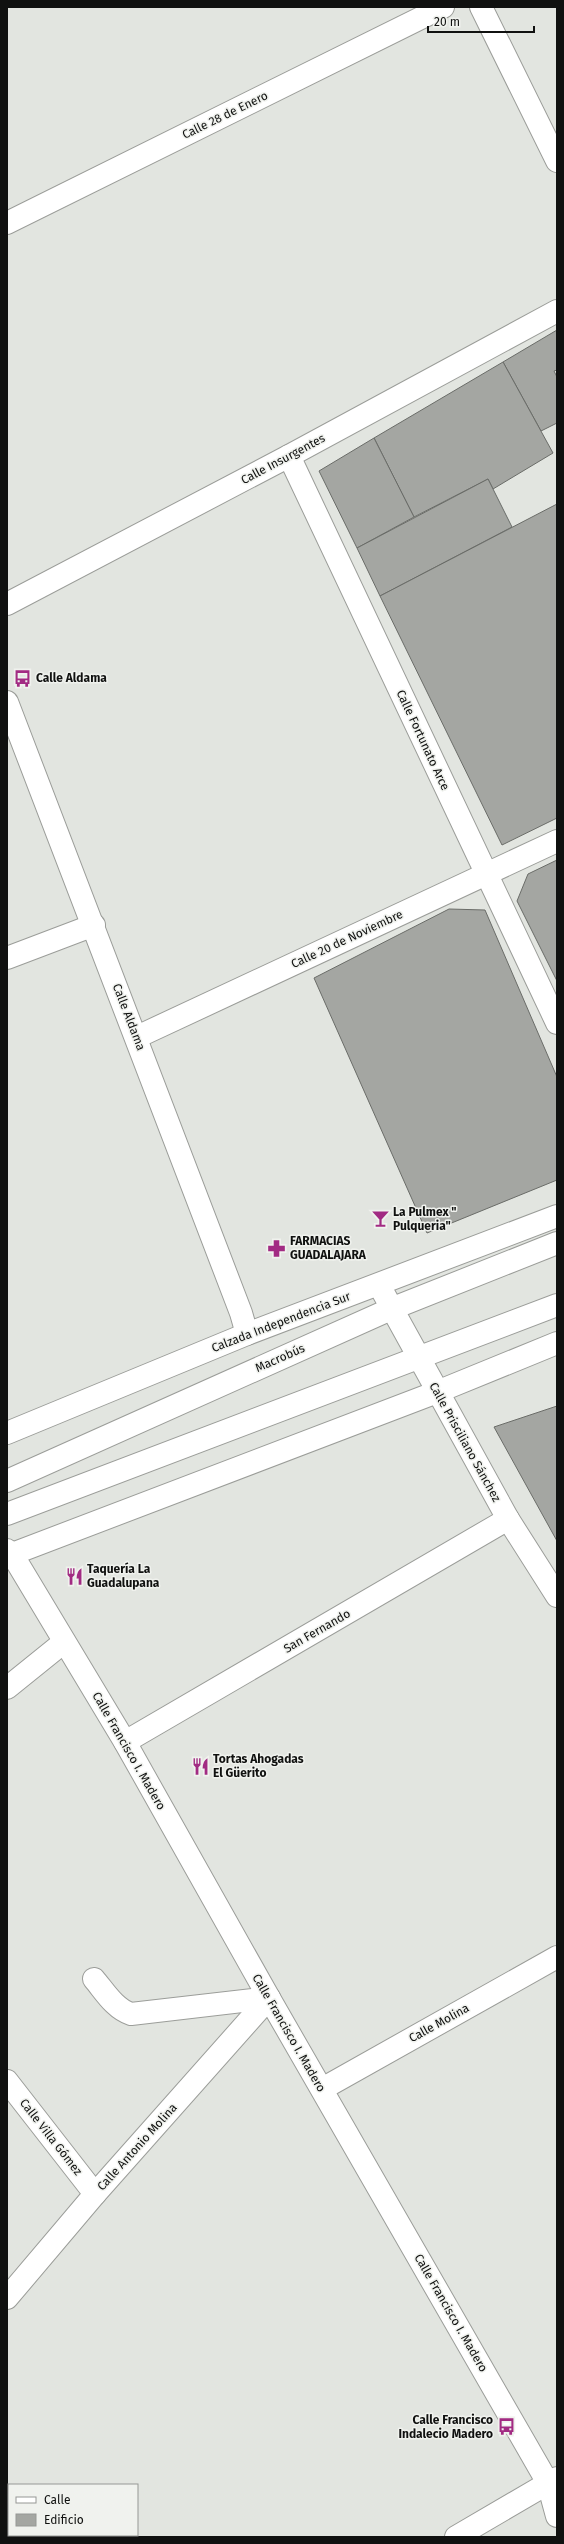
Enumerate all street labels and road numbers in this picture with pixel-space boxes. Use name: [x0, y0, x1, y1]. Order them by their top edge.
street label: Calle 28 de Enero: [180, 88, 270, 142]
street label: Calle Insurgentes: [239, 431, 328, 487]
street label: Calle Fortunato Arce: [394, 688, 452, 792]
street label: Calle 20 de Noviembre: [289, 907, 405, 971]
street label: Calle Aldama: [110, 982, 148, 1052]
street label: Calzada Independencia Sur: [209, 1289, 353, 1355]
street label: Macrobús: [253, 1341, 307, 1375]
street label: Calle Prisciliano Sánchez: [426, 1380, 504, 1504]
street label: San Fernando: [281, 1606, 353, 1656]
street label: Calle Francisco I. Madero: [89, 1690, 169, 1812]
street label: Calle Francisco I. Madero: [249, 1972, 329, 2094]
street label: Calle Molina: [407, 2001, 471, 2045]
street label: Calle Villa Gómez: [17, 2096, 85, 2178]
street label: Calle Antonio Molina: [94, 2101, 180, 2193]
street label: Calle Francisco I. Madero: [411, 2252, 491, 2374]

